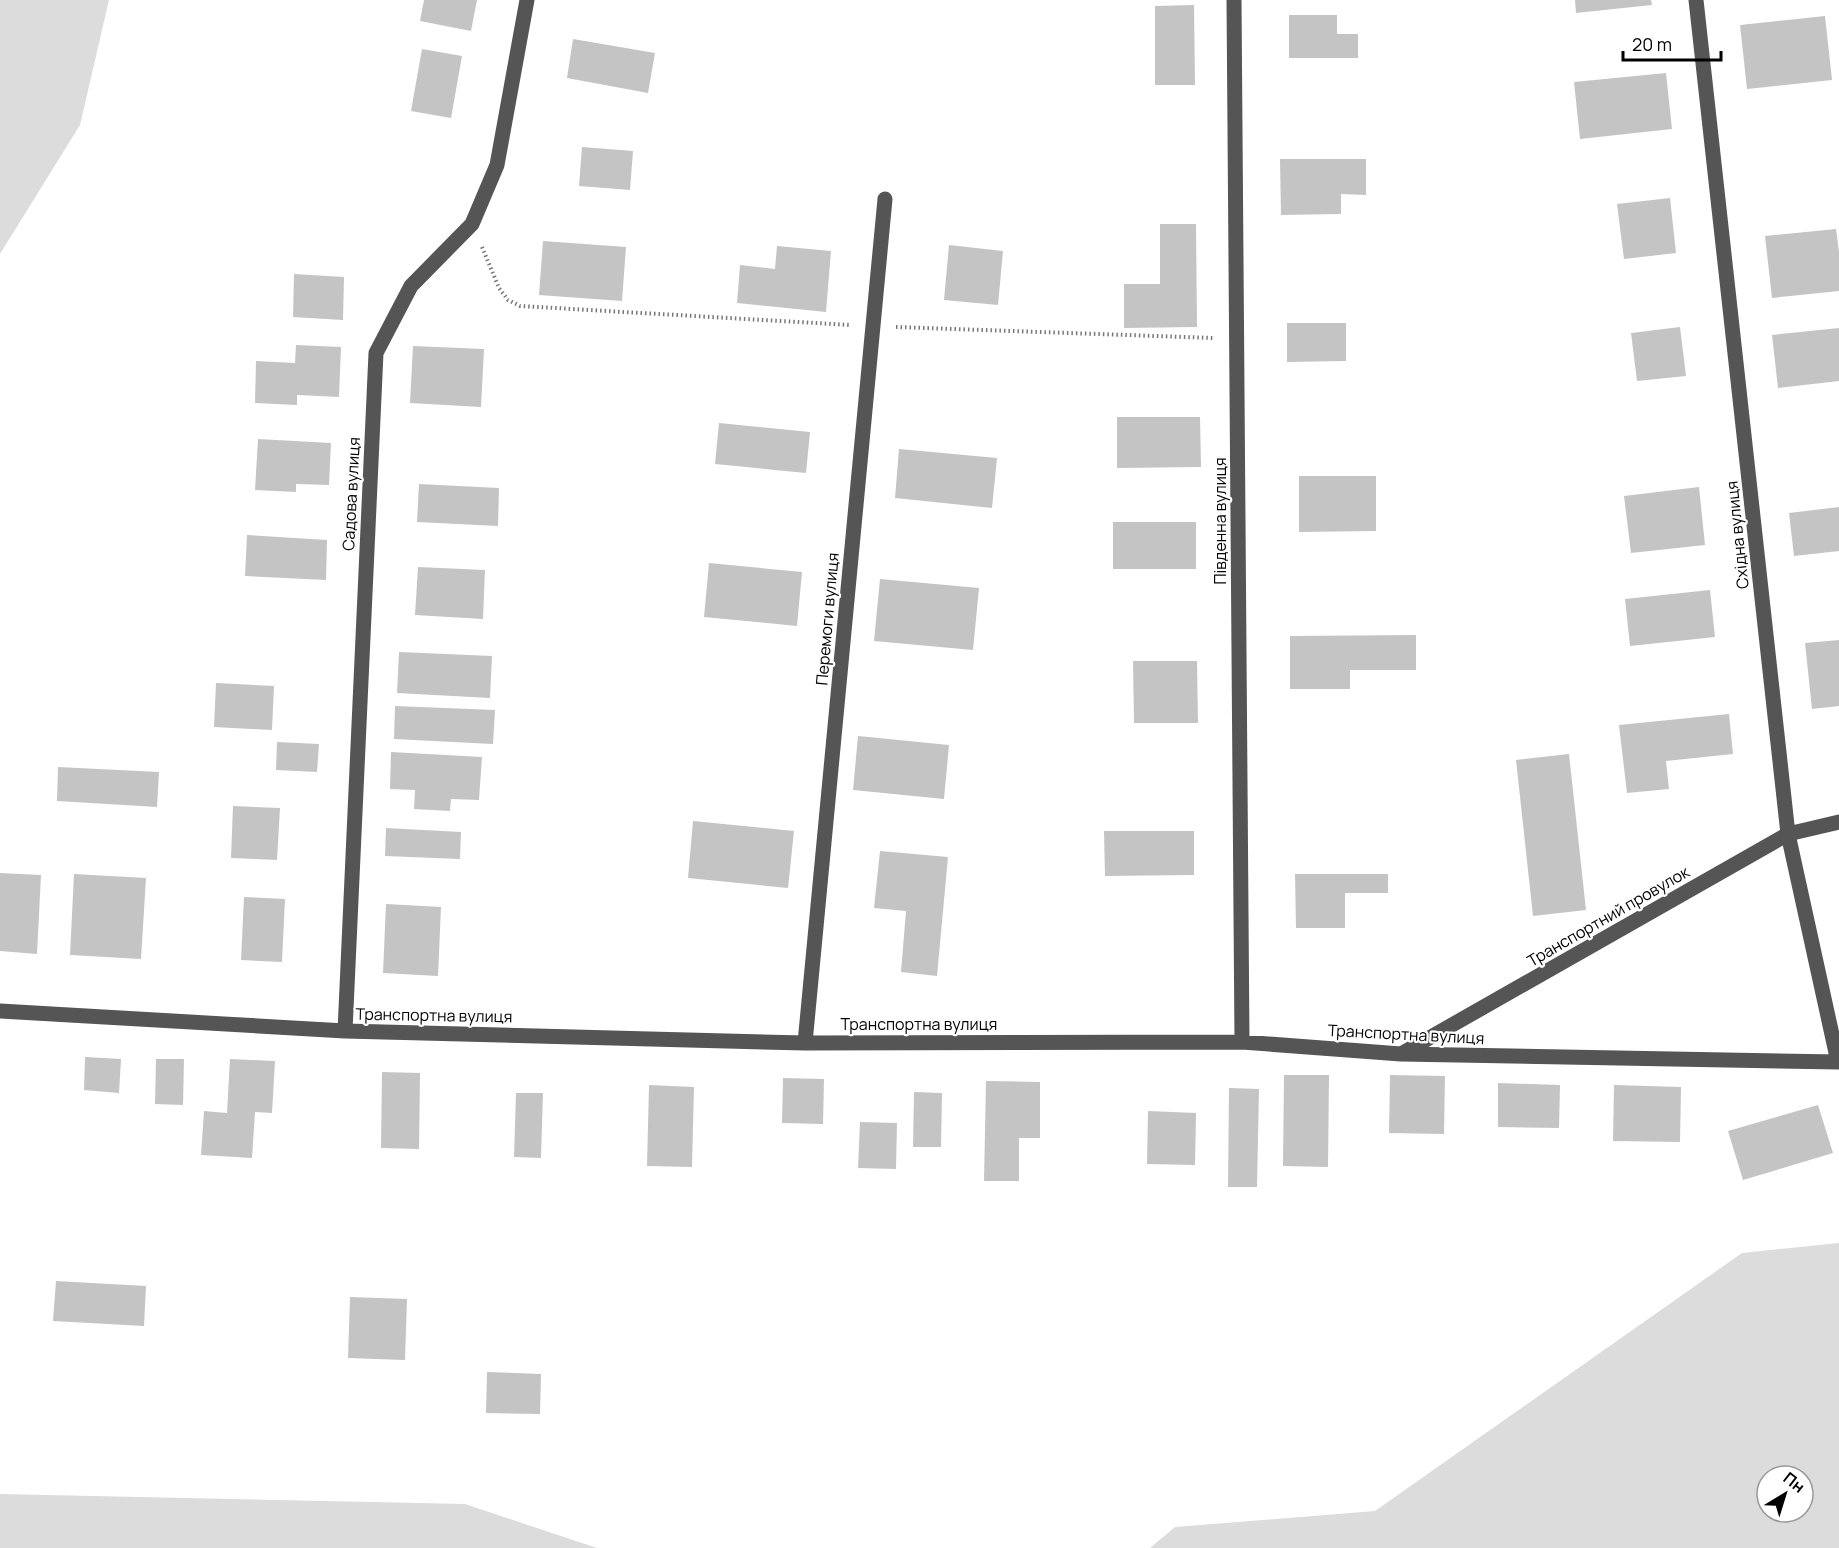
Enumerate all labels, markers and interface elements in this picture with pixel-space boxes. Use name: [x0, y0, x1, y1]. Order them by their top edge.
scale bar: [1623, 24, 1720, 62]
text: 20 m: [1632, 32, 1672, 56]
street label: Садова вулиця: [337, 437, 365, 551]
street label: Південна вулиця: [1209, 457, 1231, 585]
street label: Східна вулиця: [1720, 480, 1754, 590]
street label: Перемоги вулиця: [810, 552, 844, 686]
street label: Транспортний провулок: [1523, 860, 1694, 971]
street label: Транспортна вулиця: [355, 1003, 513, 1027]
street label: Транспортна вулиця: [841, 1013, 997, 1035]
street label: Транспортна вулиця: [1327, 1019, 1485, 1049]
north arrow: [1755, 1464, 1815, 1524]
text: Пн: [1779, 1467, 1809, 1497]

